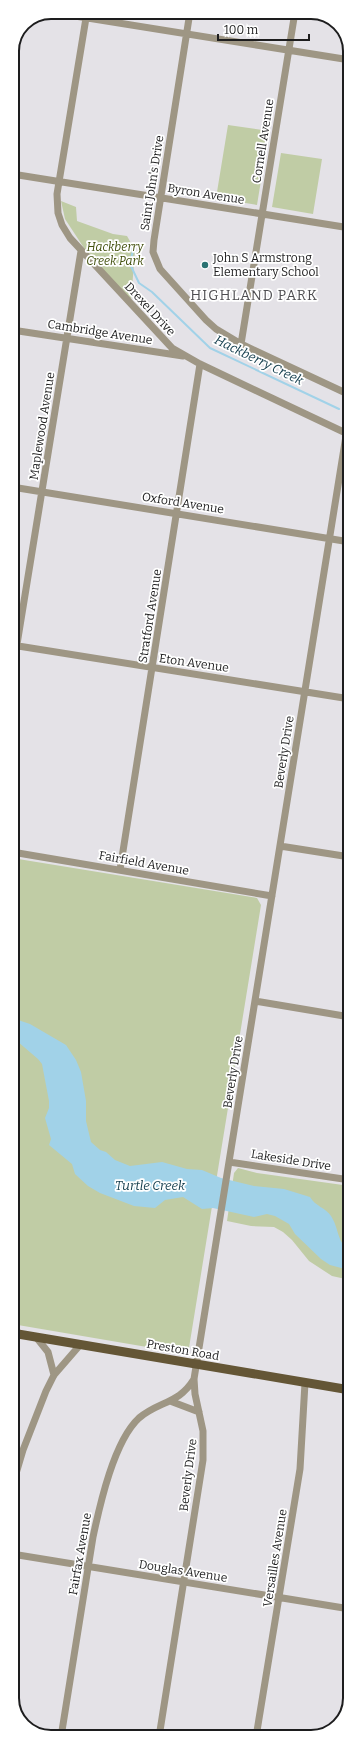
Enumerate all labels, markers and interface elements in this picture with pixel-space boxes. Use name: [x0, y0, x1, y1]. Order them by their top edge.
scale bar: [218, 16, 309, 42]
text: 100 m: [224, 23, 259, 37]
street label: Cornell Avenue: [249, 98, 277, 184]
street label: Saint John's Drive: [138, 134, 166, 232]
street label: Byron Avenue: [166, 181, 246, 207]
park label: Hackberry Creek Park: [86, 240, 144, 268]
place label: John S Armstrong Elementary School: [212, 251, 319, 279]
marker: John S Armstrong Elementary School: [200, 260, 210, 270]
street label: Drexel Drive: [122, 279, 178, 339]
district label: HIGHLAND PARK: [190, 287, 318, 304]
street label: Cambridge Avenue: [47, 317, 153, 347]
water label: Hackberry Creek: [212, 332, 307, 388]
street label: Maplewood Avenue: [27, 371, 57, 481]
street label: Oxford Avenue: [141, 490, 225, 516]
street label: Stratford Avenue: [136, 568, 164, 664]
street label: Eton Avenue: [158, 651, 230, 675]
street label: Beverly Drive: [271, 715, 297, 789]
street label: Fairfield Avenue: [98, 848, 190, 878]
street label: Beverly Drive: [220, 1035, 246, 1109]
street label: Lakeside Drive: [250, 1147, 332, 1173]
water label: Turtle Creek: [115, 1178, 186, 1193]
street label: Preston Road: [146, 1337, 220, 1363]
street label: Beverly Drive: [177, 1438, 199, 1512]
street label: Versailles Avenue: [260, 1508, 290, 1608]
street label: Fairfax Avenue: [66, 1512, 94, 1596]
street label: Douglas Avenue: [138, 1557, 228, 1585]

